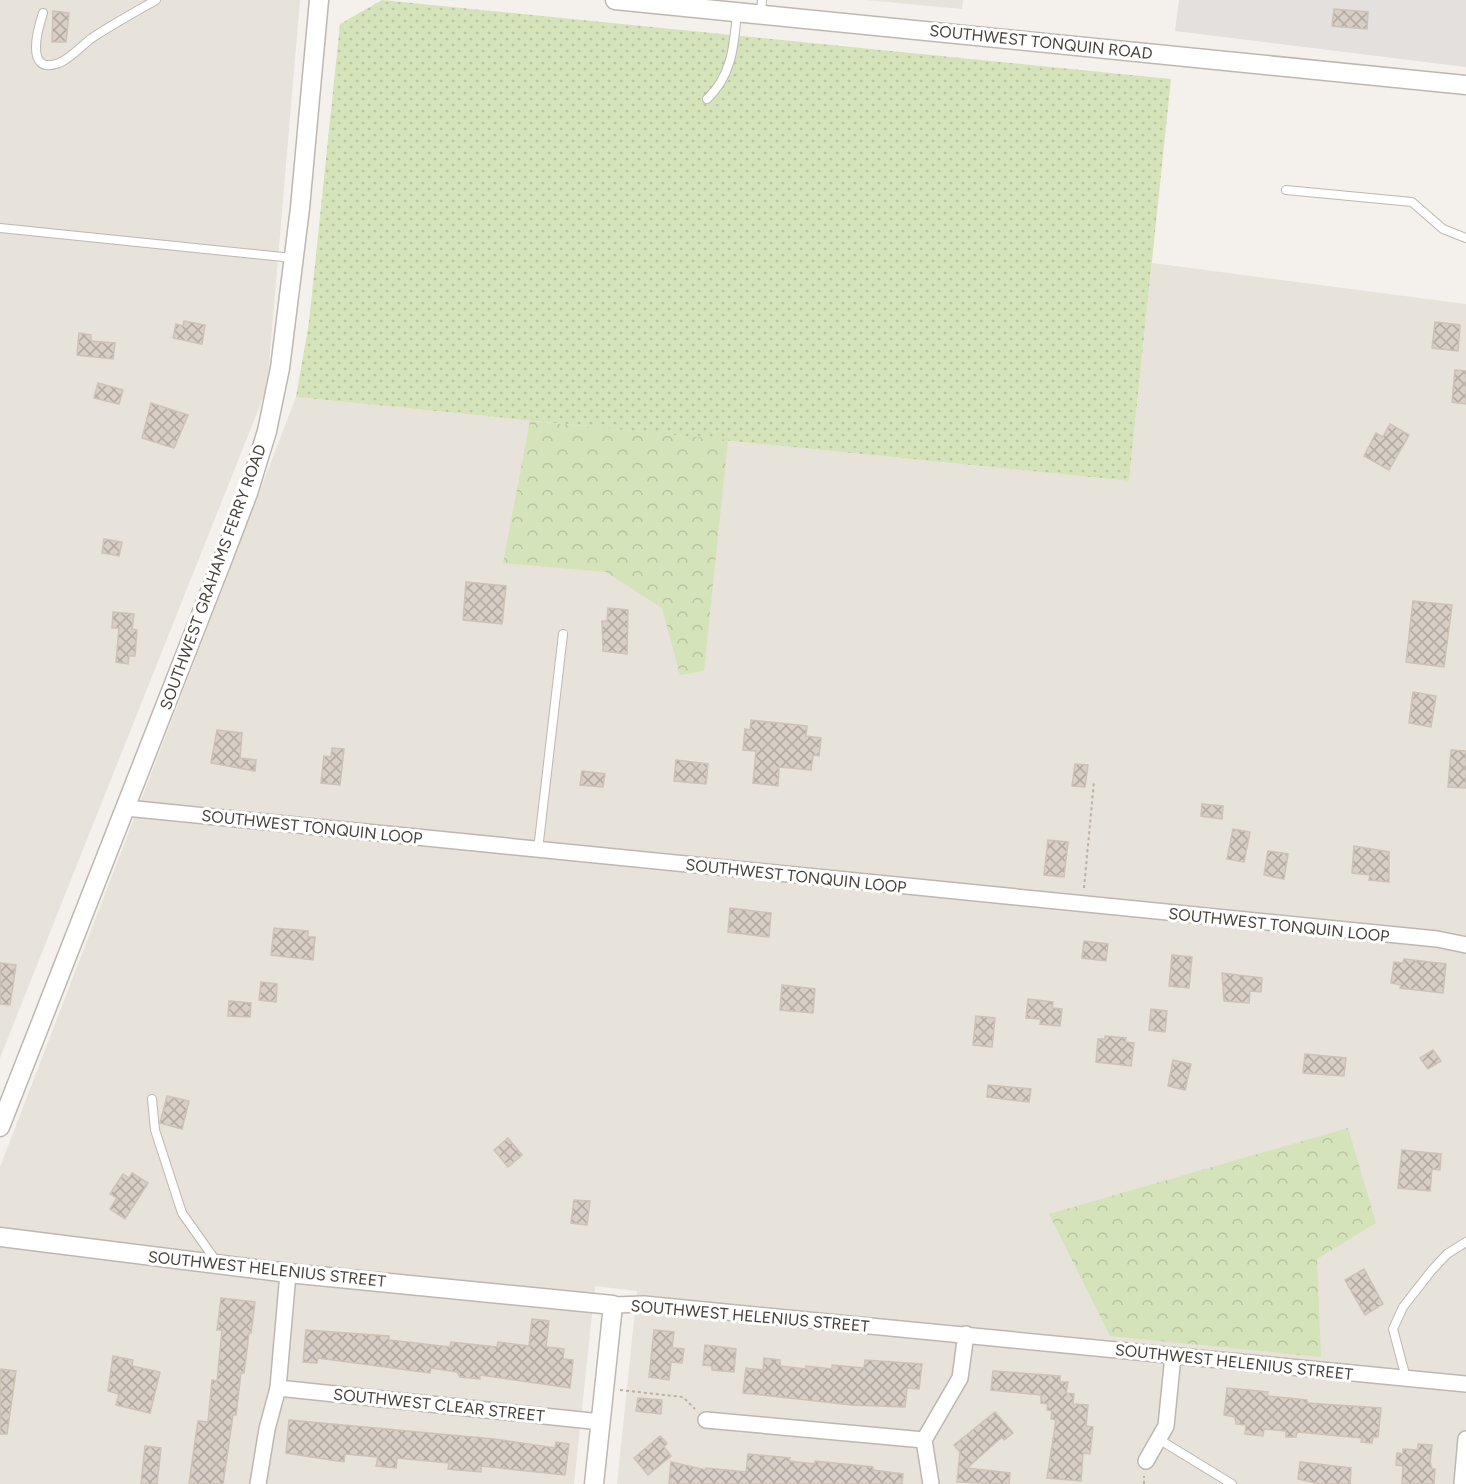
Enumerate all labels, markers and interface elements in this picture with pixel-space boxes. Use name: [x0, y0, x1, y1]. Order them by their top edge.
street label: SOUTHWEST TONQUIN ROAD: [929, 21, 1153, 63]
street label: SOUTHWEST GRAHAMS FERRY ROAD: [156, 442, 270, 712]
street label: SOUTHWEST TONQUIN LOOP: [201, 806, 423, 848]
street label: SOUTHWEST TONQUIN LOOP: [685, 855, 907, 897]
street label: SOUTHWEST TONQUIN LOOP: [1168, 904, 1390, 946]
street label: SOUTHWEST HELENIUS STREET: [147, 1247, 387, 1291]
street label: SOUTHWEST HELENIUS STREET: [630, 1296, 870, 1336]
street label: SOUTHWEST HELENIUS STREET: [1114, 1340, 1354, 1384]
street label: SOUTHWEST CLEAR STREET: [332, 1384, 546, 1426]

